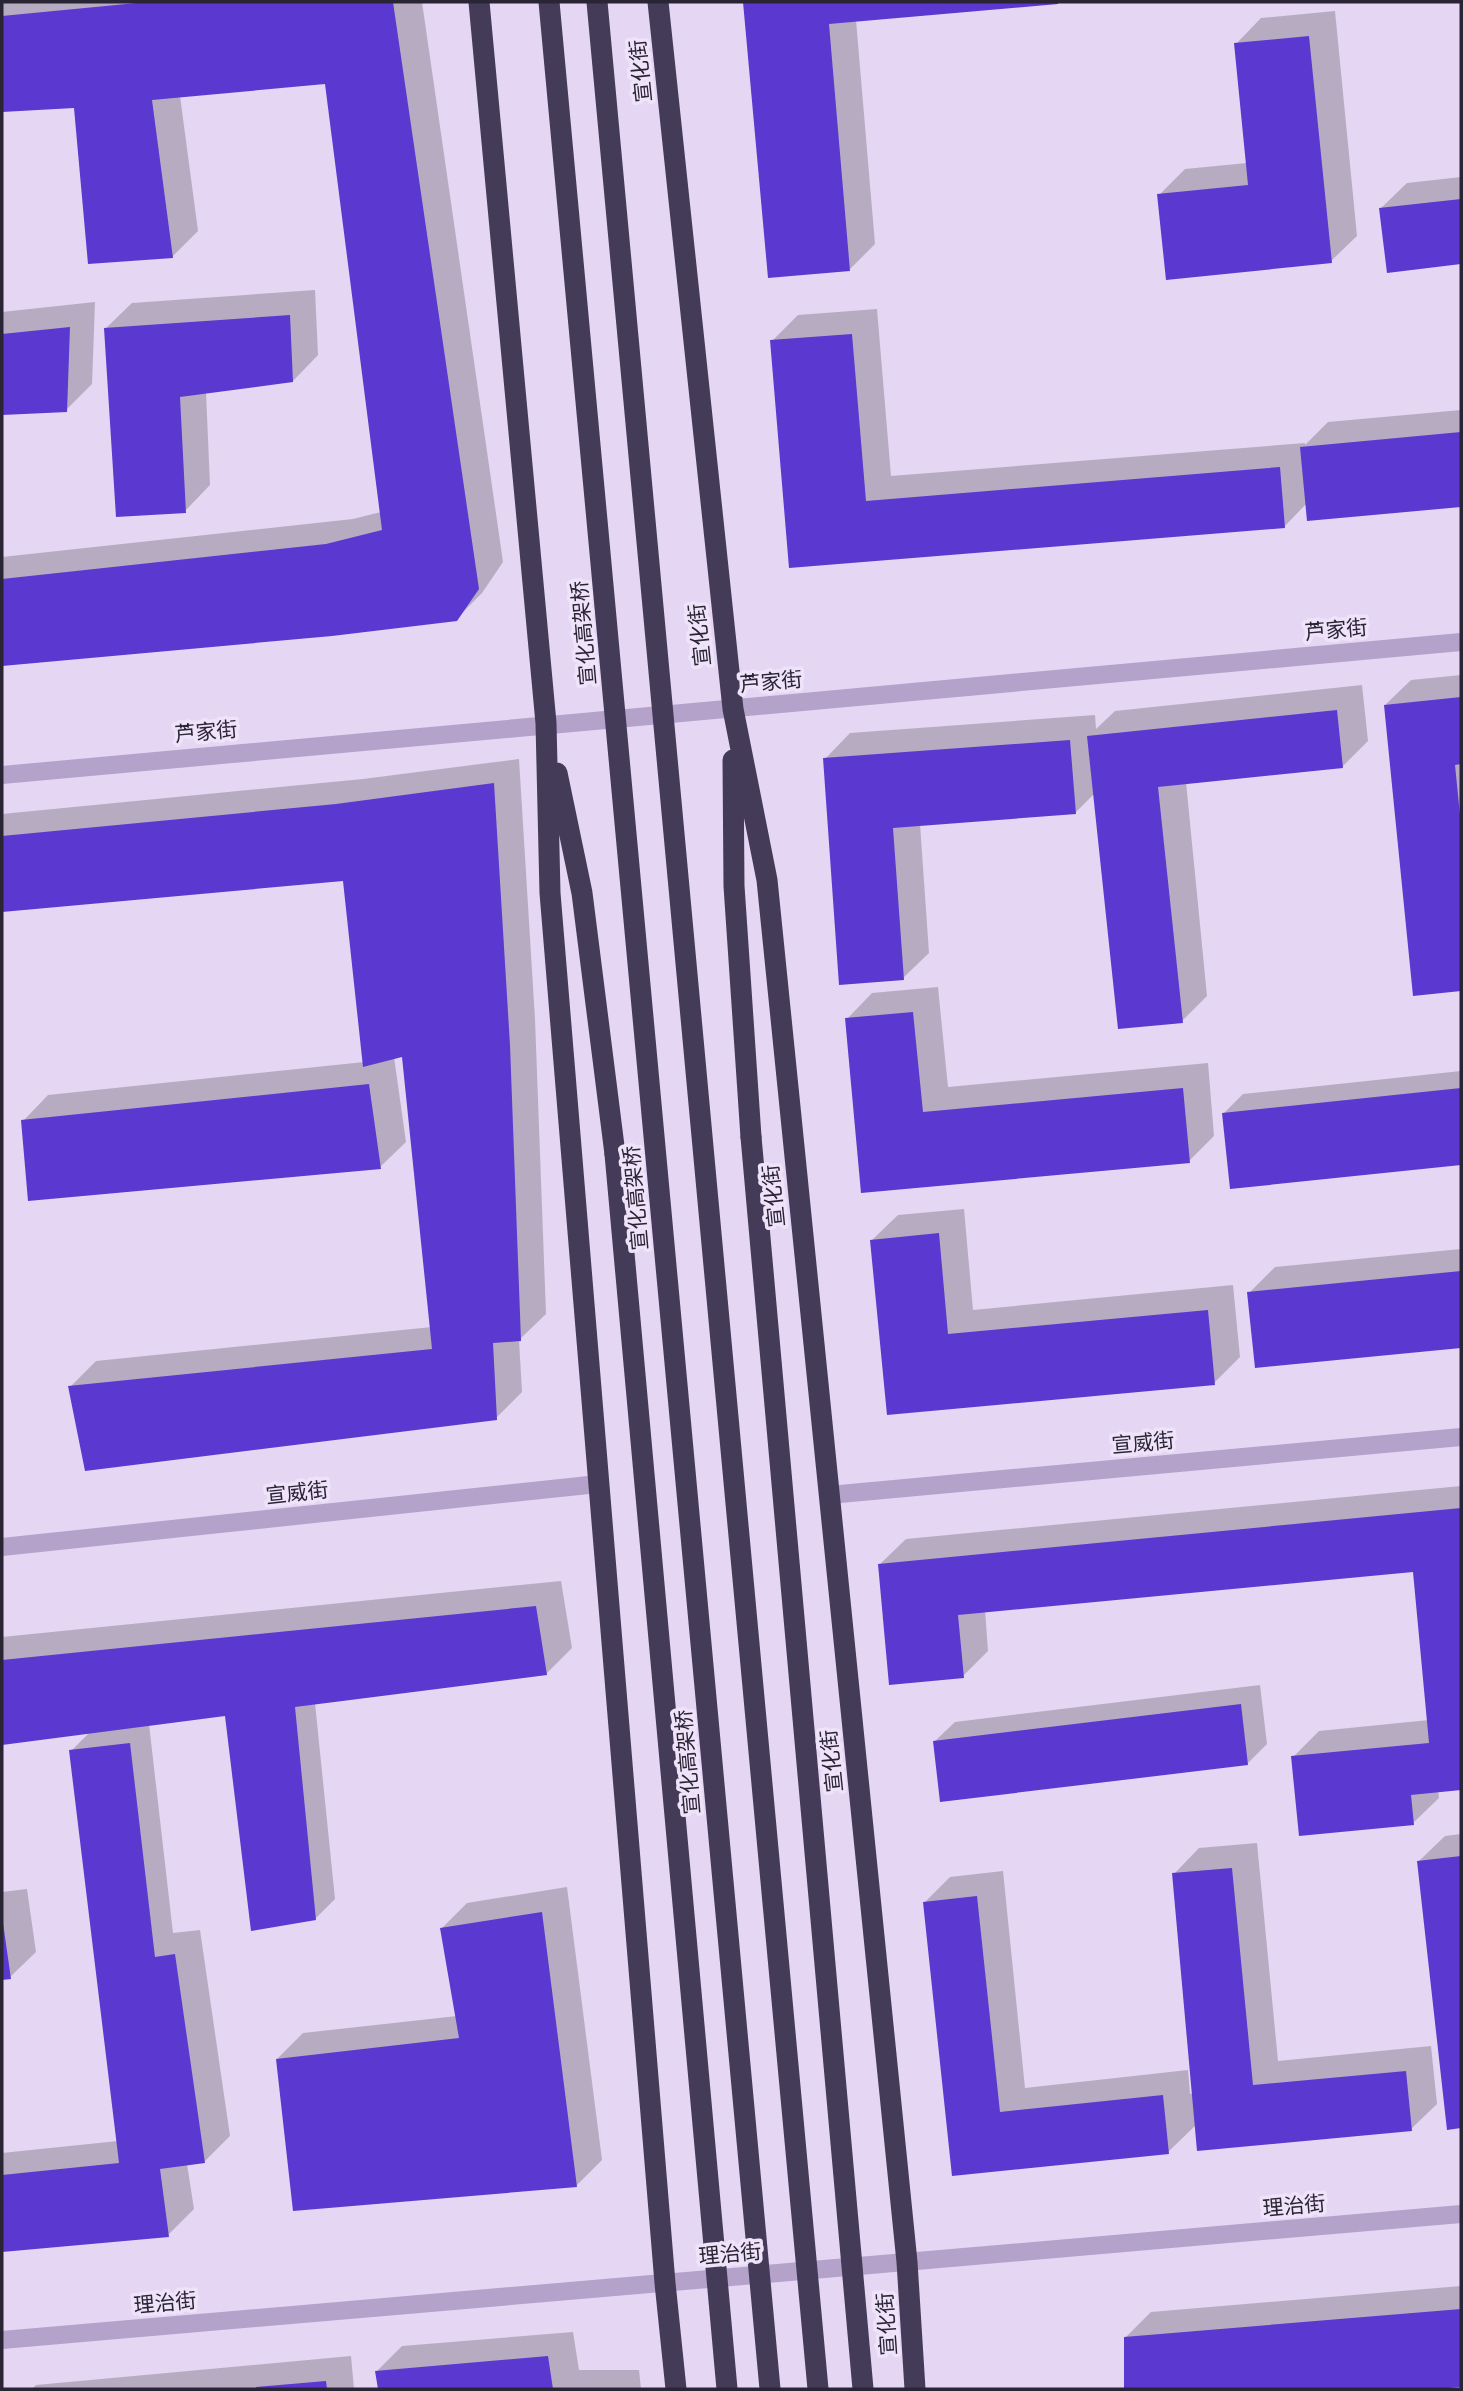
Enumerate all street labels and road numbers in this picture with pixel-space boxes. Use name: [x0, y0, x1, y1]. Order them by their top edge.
street label: 宣化街: [625, 38, 657, 104]
street label: 宣化高架桥: [566, 580, 602, 686]
street label: 宣化街: [684, 602, 716, 668]
street label: 芦家街: [1303, 614, 1369, 646]
street label: 芦家街: [738, 666, 804, 698]
street label: 芦家街: [173, 716, 239, 748]
street label: 宣化高架桥: [618, 1145, 654, 1251]
street label: 宣化街: [758, 1163, 790, 1229]
street label: 宣威街: [1110, 1427, 1176, 1459]
street label: 宣威街: [264, 1477, 330, 1509]
street label: 宣化高架桥: [670, 1709, 706, 1815]
street label: 宣化街: [816, 1728, 848, 1794]
street label: 理治街: [1261, 2190, 1327, 2222]
street label: 理治街: [697, 2238, 763, 2270]
street label: 理治街: [132, 2287, 198, 2319]
street label: 宣化街: [872, 2292, 902, 2356]

